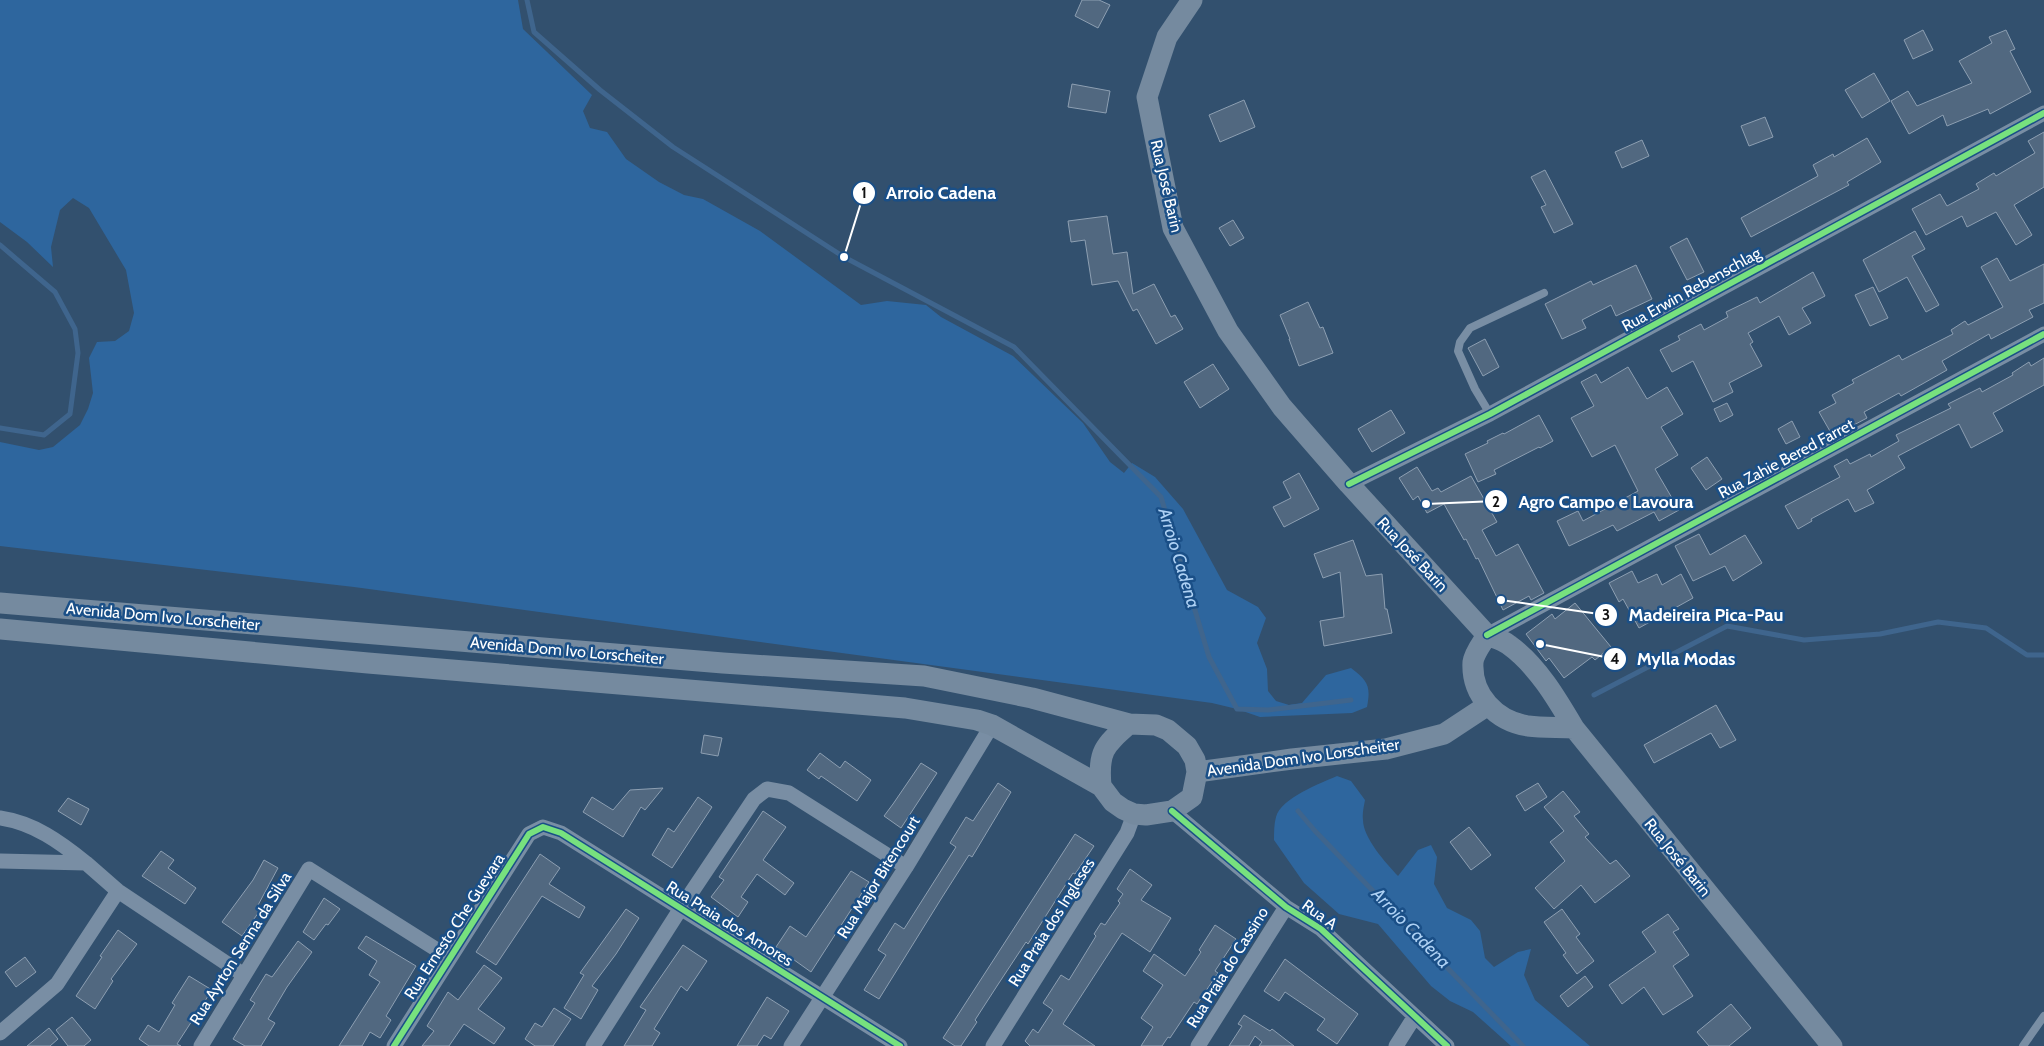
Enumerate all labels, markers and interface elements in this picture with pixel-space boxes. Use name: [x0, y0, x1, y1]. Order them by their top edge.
street label: Rua José Barin: [1147, 138, 1186, 234]
callout: Arroio Cadena: [851, 176, 1006, 209]
text: Arroio Cadena: [886, 182, 996, 204]
text: 1: [861, 184, 867, 202]
street label: Rua Erwin Rebenschlag: [1618, 243, 1765, 336]
street label: Rua Zahie Bered Farret: [1715, 414, 1858, 502]
callout: Agro Campo e Lavoura: [1484, 485, 1704, 518]
text: Agro Campo e Lavoura: [1518, 491, 1694, 513]
text: 2: [1492, 493, 1500, 511]
water label: Arroio Cadena: [1153, 504, 1205, 611]
street label: Rua José Barin: [1373, 513, 1452, 596]
callout: Madeireira Pica-Pau: [1594, 598, 1793, 631]
street label: Avenida Dom Ivo Lorscheiter: [65, 599, 261, 635]
text: Madeireira Pica-Pau: [1629, 604, 1783, 626]
text: 3: [1602, 606, 1610, 624]
street label: Avenida Dom Ivo Lorscheiter: [469, 633, 665, 669]
callout: Mylla Modas: [1602, 642, 1746, 675]
text: Mylla Modas: [1637, 648, 1736, 670]
text: 4: [1610, 650, 1620, 668]
street label: Avenida Dom Ivo Lorscheiter: [1206, 734, 1401, 780]
street label: Rua Major Bitencourt: [833, 812, 924, 942]
street label: Rua José Barin: [1640, 814, 1715, 900]
street label: Rua Ernesto Che Guevara: [400, 850, 509, 1003]
street label: Rua Praia dos Ingleses: [1004, 854, 1099, 990]
street label: Rua Ayrton Senna da Silva: [186, 868, 295, 1028]
street label: Rua Praia dos Amores: [663, 877, 797, 970]
water label: Arroio Cadena: [1366, 882, 1455, 973]
street label: Rua A: [1298, 895, 1341, 934]
street label: Rua Praia do Cassino: [1183, 903, 1272, 1031]

